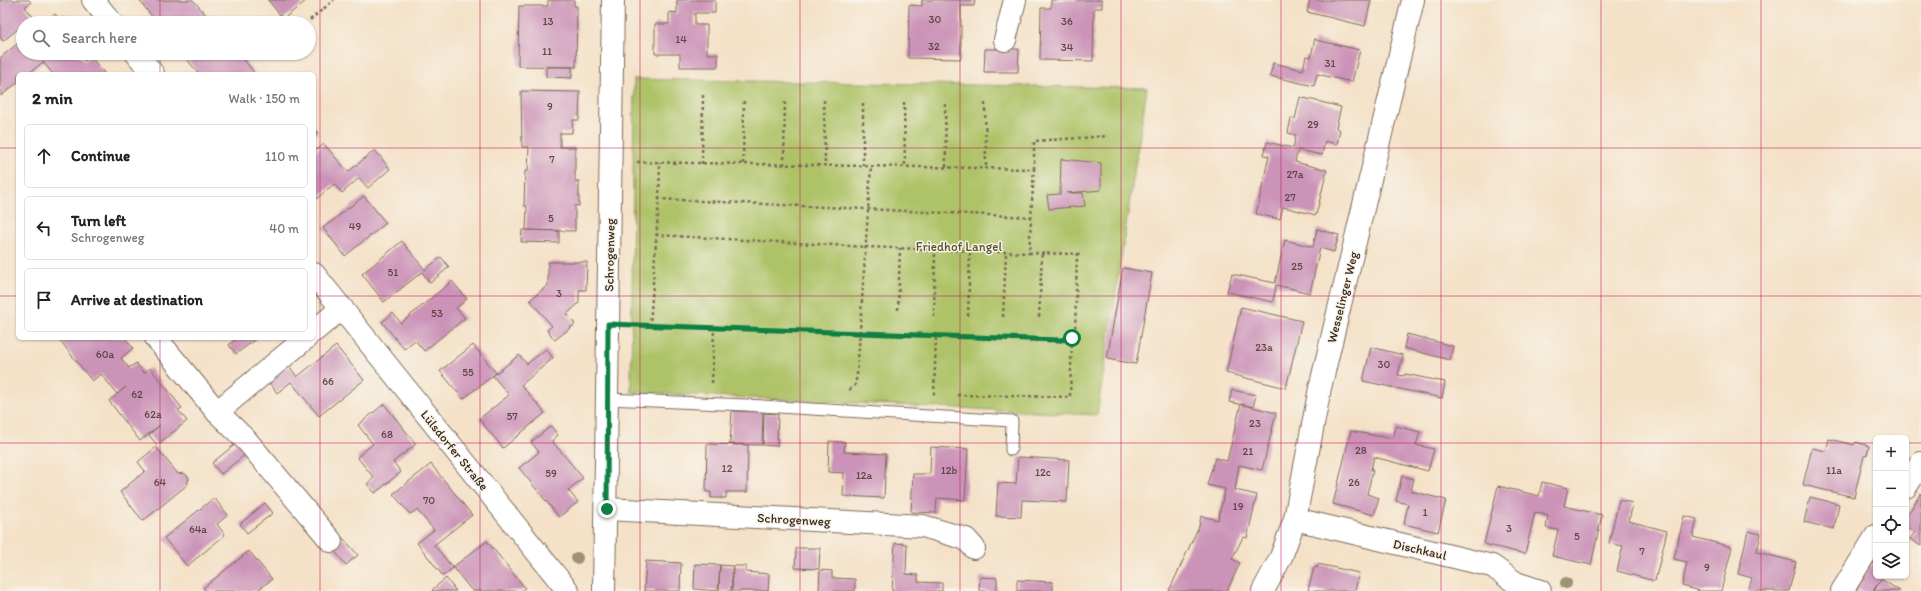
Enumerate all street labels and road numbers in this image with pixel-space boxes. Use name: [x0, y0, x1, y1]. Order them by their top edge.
street label: Schrogenweg: [601, 218, 618, 292]
street label: Wesselinger Weg: [1324, 249, 1361, 344]
street label: Lülsdorfer Straße: [418, 407, 492, 494]
street label: Schrogenweg: [757, 510, 831, 529]
street label: Dischkaul: [1392, 536, 1448, 563]

